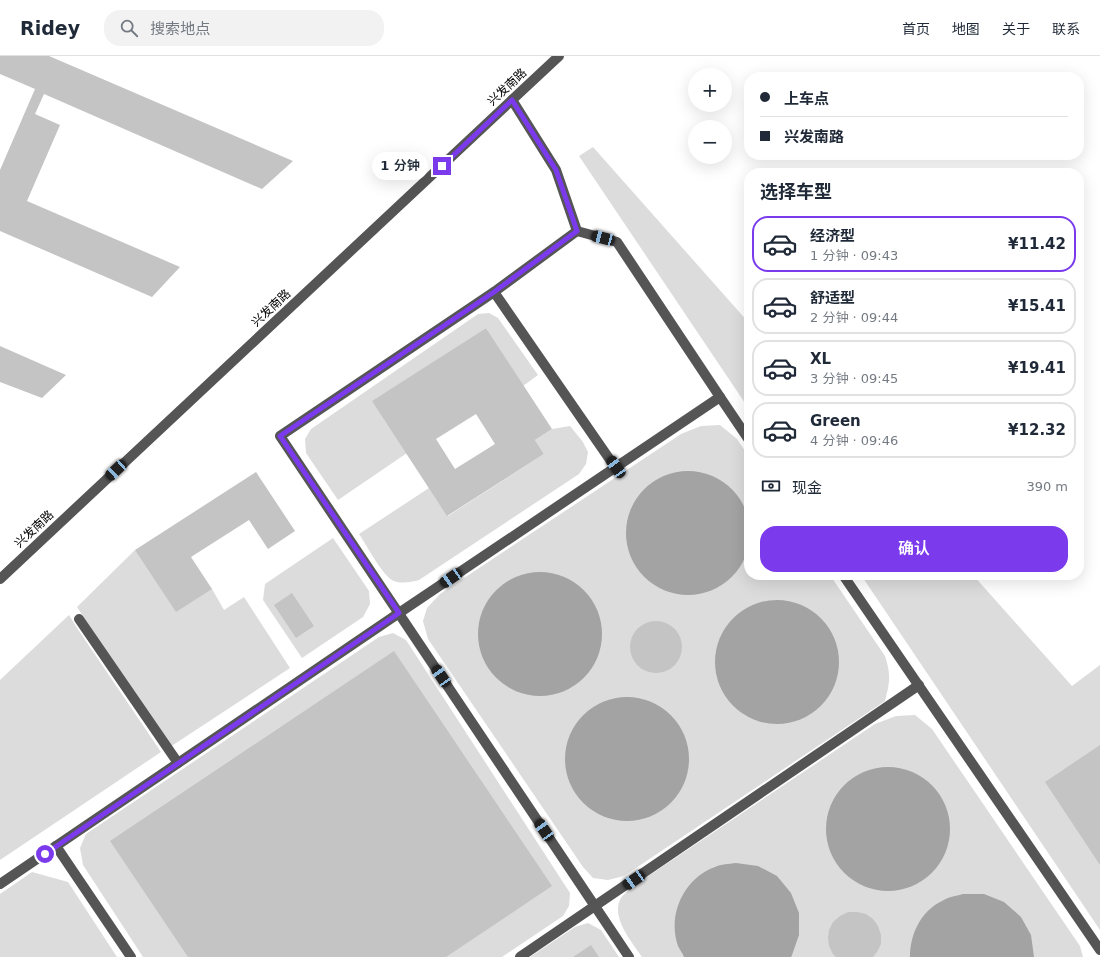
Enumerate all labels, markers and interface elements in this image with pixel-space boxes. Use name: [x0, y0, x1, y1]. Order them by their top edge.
search box: [104, 10, 384, 46]
text: Ridey: [20, 17, 80, 39]
icon: search: [118, 17, 140, 39]
text: 搜索地点: [150, 20, 210, 38]
text: 首页: [902, 21, 930, 37]
text: 地图: [952, 21, 980, 37]
text: 关于: [1002, 21, 1030, 37]
text: 联系: [1052, 21, 1080, 37]
street label: 兴发南路: [485, 66, 529, 108]
map controls: [688, 68, 732, 164]
button: +: [688, 68, 732, 112]
text: 上车点: [784, 90, 829, 108]
button: −: [688, 120, 732, 164]
text: 兴发南路: [784, 128, 844, 146]
callout: 1 分钟: [372, 152, 428, 180]
route end: [433, 157, 451, 175]
text: 1 分钟: [380, 158, 420, 173]
text: 选择车型: [760, 181, 832, 202]
icon: car: [762, 226, 798, 262]
text: 经济型: [810, 227, 855, 245]
car: [590, 229, 616, 247]
text: ¥11.42: [1008, 235, 1066, 253]
text: 1 分钟 · 09:43: [810, 248, 898, 263]
street label: 兴发南路: [249, 287, 293, 329]
icon: car: [762, 288, 798, 324]
text: 舒适型: [810, 289, 855, 307]
text: ¥15.41: [1008, 297, 1066, 315]
text: 2 分钟 · 09:44: [810, 310, 898, 325]
icon: car: [762, 350, 798, 386]
text: XL: [810, 350, 831, 368]
text: ¥19.41: [1008, 359, 1066, 377]
text: 3 分钟 · 09:45: [810, 371, 898, 386]
icon: car: [762, 412, 798, 448]
text: Green: [810, 412, 861, 430]
text: ¥12.32: [1008, 421, 1066, 439]
text: 4 分钟 · 09:46: [810, 433, 898, 448]
car: [604, 454, 628, 480]
car: [103, 457, 129, 483]
icon: cash: [760, 475, 782, 497]
text: 现金: [792, 479, 822, 497]
text: 390 m: [1026, 479, 1068, 494]
street label: 兴发南路: [12, 508, 56, 550]
button: 确认: [760, 526, 1068, 572]
car: [438, 566, 464, 590]
car: [429, 663, 453, 689]
car: [532, 817, 556, 843]
route start: [36, 845, 54, 863]
car: [621, 868, 647, 892]

